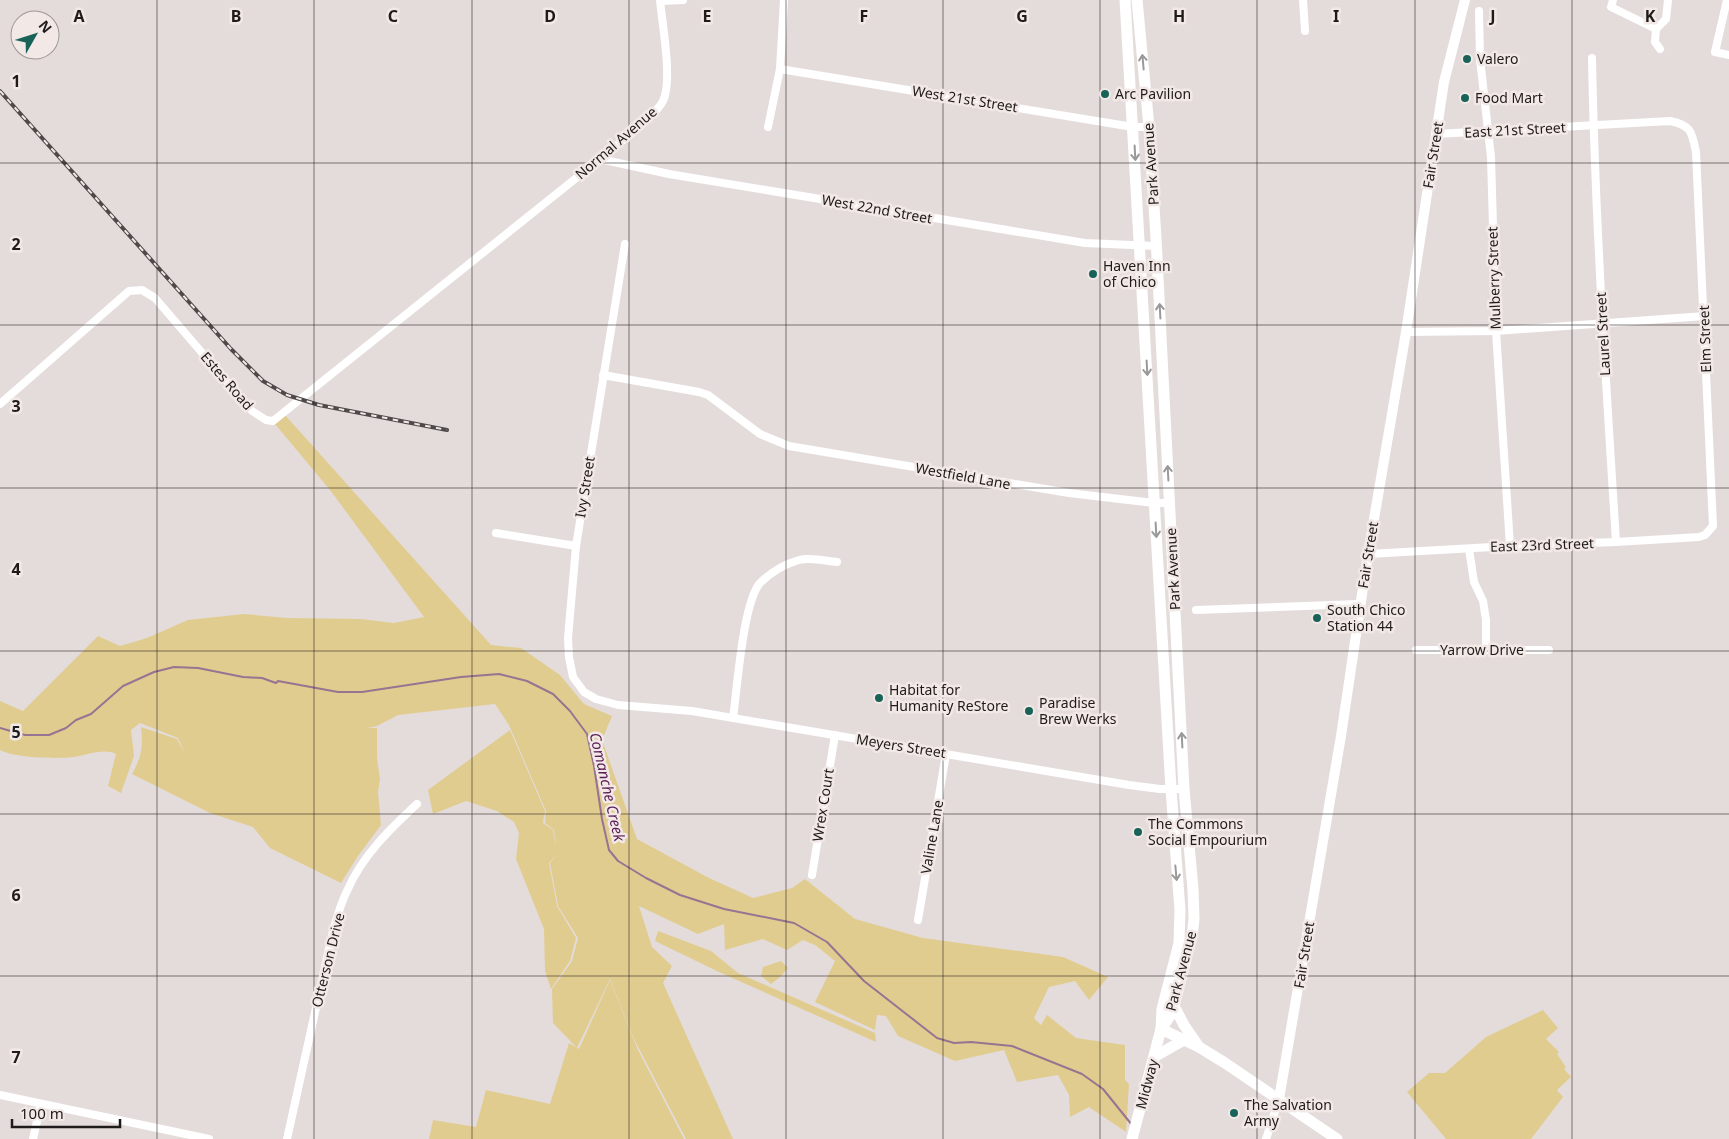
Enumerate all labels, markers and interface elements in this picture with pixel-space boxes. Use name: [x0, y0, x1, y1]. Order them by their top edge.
text: A: [73, 5, 85, 27]
text: B: [231, 5, 241, 27]
text: C: [388, 5, 398, 27]
text: D: [544, 5, 556, 27]
text: E: [703, 5, 712, 27]
text: F: [860, 5, 868, 27]
text: G: [1016, 5, 1028, 27]
text: H: [1173, 5, 1185, 27]
text: I: [1333, 5, 1339, 27]
text: J: [1488, 5, 1496, 27]
text: K: [1645, 5, 1656, 27]
north arrow: [10, 10, 60, 60]
text: N: [35, 16, 56, 37]
place label: Valero: [1477, 49, 1518, 68]
marker: Valero: [1461, 53, 1473, 65]
one-way arrow: [1138, 54, 1148, 70]
text: 1: [11, 70, 21, 92]
street label: West 21st Street: [911, 81, 1019, 116]
place label: Arc Pavilion: [1115, 84, 1191, 103]
marker: Arc Pavilion: [1099, 88, 1111, 100]
place label: Food Mart: [1475, 88, 1543, 107]
marker: Food Mart: [1459, 92, 1471, 104]
street label: Normal Avenue: [571, 102, 661, 183]
street label: East 21st Street: [1464, 117, 1566, 142]
street label: Fair Street: [1418, 120, 1447, 190]
street label: Park Avenue: [1138, 122, 1163, 206]
one-way arrow: [1130, 145, 1139, 161]
street label: West 22nd Street: [820, 189, 934, 228]
street label: Mulberry Street: [1482, 226, 1505, 330]
text: 2: [11, 233, 21, 255]
place label: Haven Inn of Chico: [1103, 256, 1171, 291]
marker: Haven Inn of Chico: [1087, 268, 1099, 280]
street label: Laurel Street: [1591, 292, 1614, 376]
one-way arrow: [1155, 303, 1164, 319]
street label: Elm Street: [1694, 305, 1715, 373]
street label: Estes Road: [197, 347, 258, 414]
one-way arrow: [1142, 360, 1151, 376]
text: 3: [11, 395, 21, 417]
street label: Ivy Street: [570, 455, 599, 519]
street label: Westfield Lane: [914, 458, 1012, 493]
one-way arrow: [1163, 466, 1172, 482]
street label: Fair Street: [1353, 520, 1382, 590]
one-way arrow: [1151, 522, 1160, 538]
street label: Park Avenue: [1161, 527, 1184, 611]
street label: East 23rd Street: [1490, 533, 1594, 556]
text: 4: [11, 558, 21, 580]
place label: South Chico Station 44: [1327, 600, 1405, 635]
marker: South Chico Station 44: [1311, 612, 1323, 624]
street label: Yarrow Drive: [1440, 640, 1524, 659]
place label: Habitat for Humanity ReStore: [889, 680, 1008, 715]
marker: Habitat for Humanity ReStore: [873, 692, 885, 704]
place label: Paradise Brew Werks: [1039, 693, 1117, 728]
marker: Paradise Brew Werks: [1023, 705, 1035, 717]
text: 5: [11, 721, 21, 743]
street label: Meyers Street: [855, 729, 947, 762]
water label: Comanche Creek: [586, 730, 630, 844]
one-way arrow: [1177, 733, 1186, 749]
street label: Wrex Court: [807, 767, 838, 843]
street label: Valine Lane: [916, 798, 947, 876]
place label: The Commons Social Empourium: [1148, 814, 1267, 849]
marker: The Commons Social Empourium: [1132, 826, 1144, 838]
one-way arrow: [1172, 864, 1181, 880]
text: 6: [11, 884, 21, 906]
street label: Otterson Drive: [307, 911, 348, 1009]
street label: Fair Street: [1289, 920, 1318, 990]
street label: Park Avenue: [1161, 929, 1200, 1013]
text: 7: [11, 1046, 21, 1068]
street label: Midway: [1131, 1056, 1163, 1111]
place label: The Salvation Army: [1244, 1095, 1332, 1130]
scale bar: [12, 1096, 120, 1128]
text: 100 m: [20, 1103, 64, 1123]
marker: The Salvation Army: [1228, 1107, 1240, 1119]

